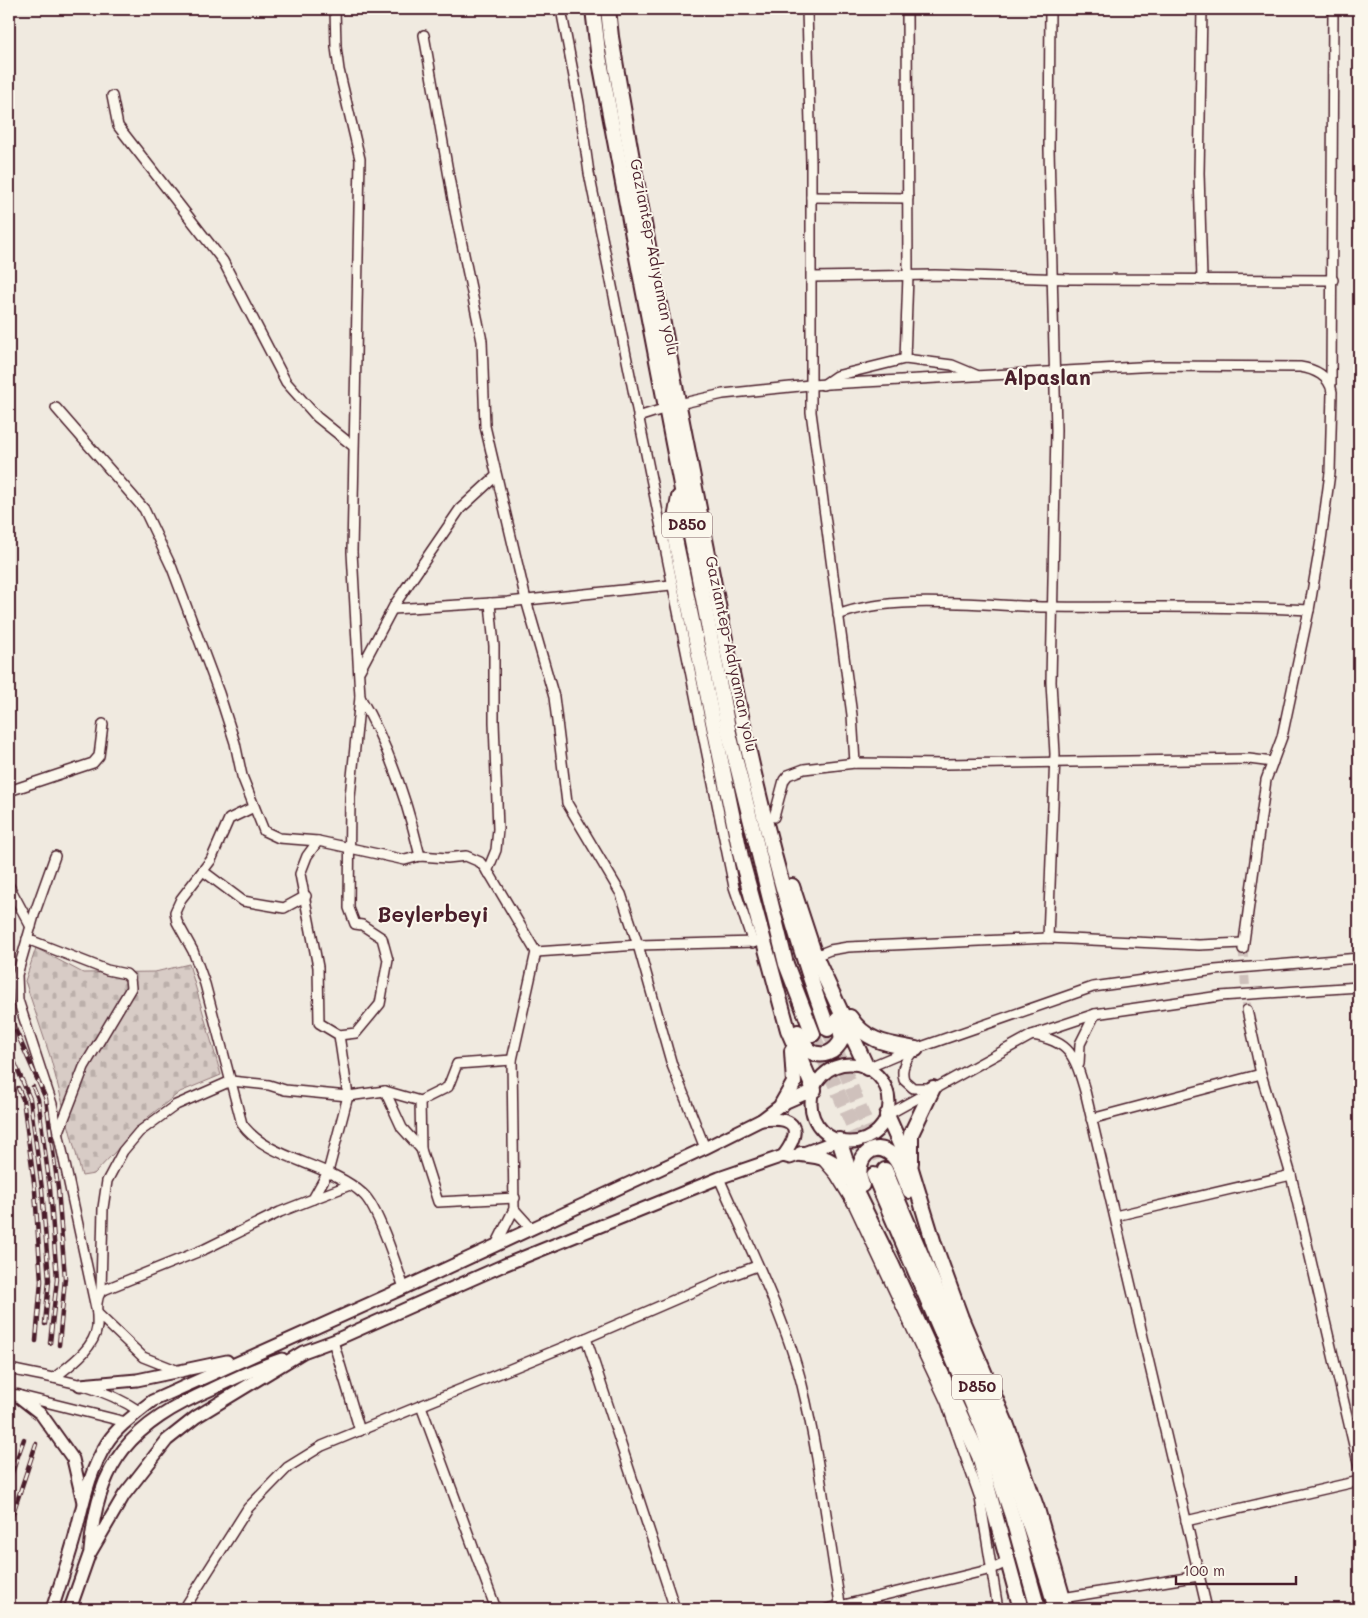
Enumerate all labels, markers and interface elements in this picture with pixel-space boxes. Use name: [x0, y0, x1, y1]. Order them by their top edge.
street label: Gaziantep-Adıyaman yolu: [626, 157, 685, 357]
district label: Alpaslan: [1003, 363, 1091, 390]
road number: D850: [662, 512, 712, 538]
street label: Gaziantep-Adıyaman yolu: [701, 554, 764, 754]
district label: Beylerbeyi: [377, 900, 489, 928]
road number: D850: [952, 1374, 1002, 1400]
scale bar: [1176, 1553, 1296, 1585]
text: 100 m: [1183, 1560, 1225, 1580]

